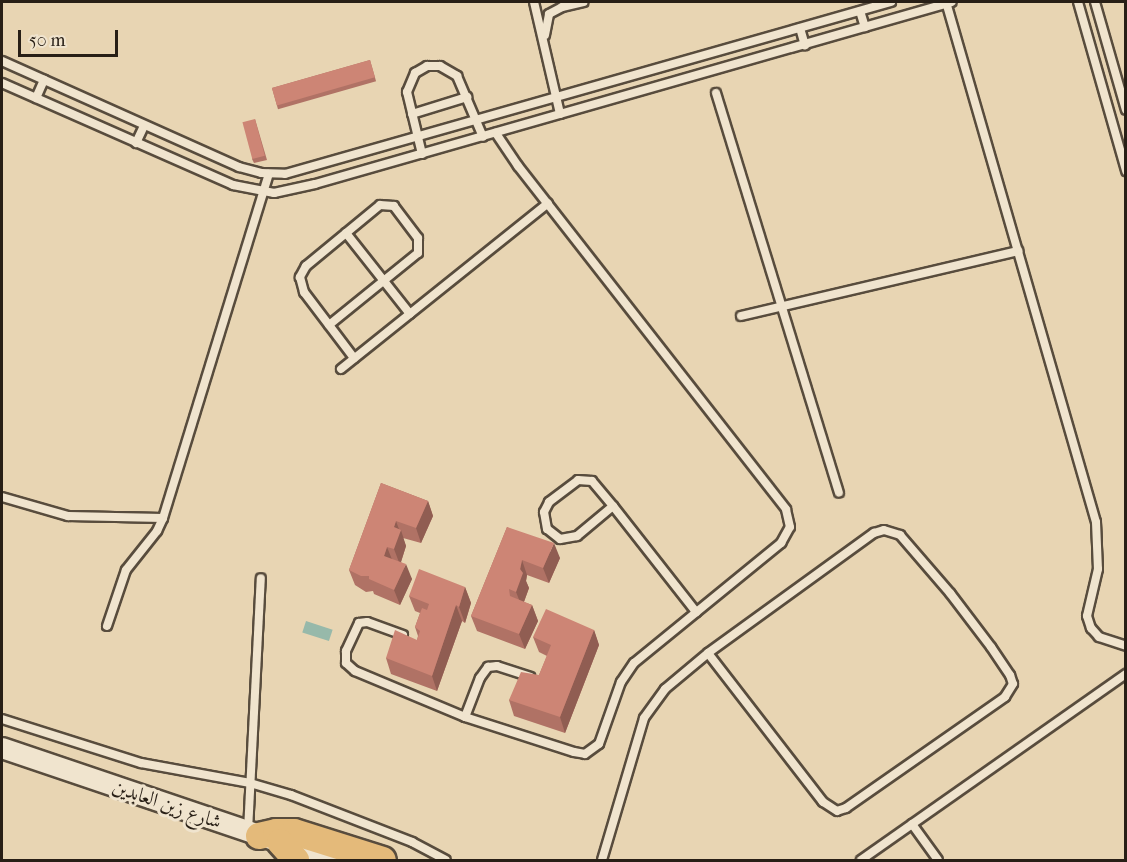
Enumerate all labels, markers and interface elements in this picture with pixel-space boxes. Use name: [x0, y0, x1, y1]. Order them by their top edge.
scale bar: [21, 18, 122, 56]
text: 50 m: [29, 30, 65, 51]
street label: شارع زين العابدين: [109, 774, 225, 834]

